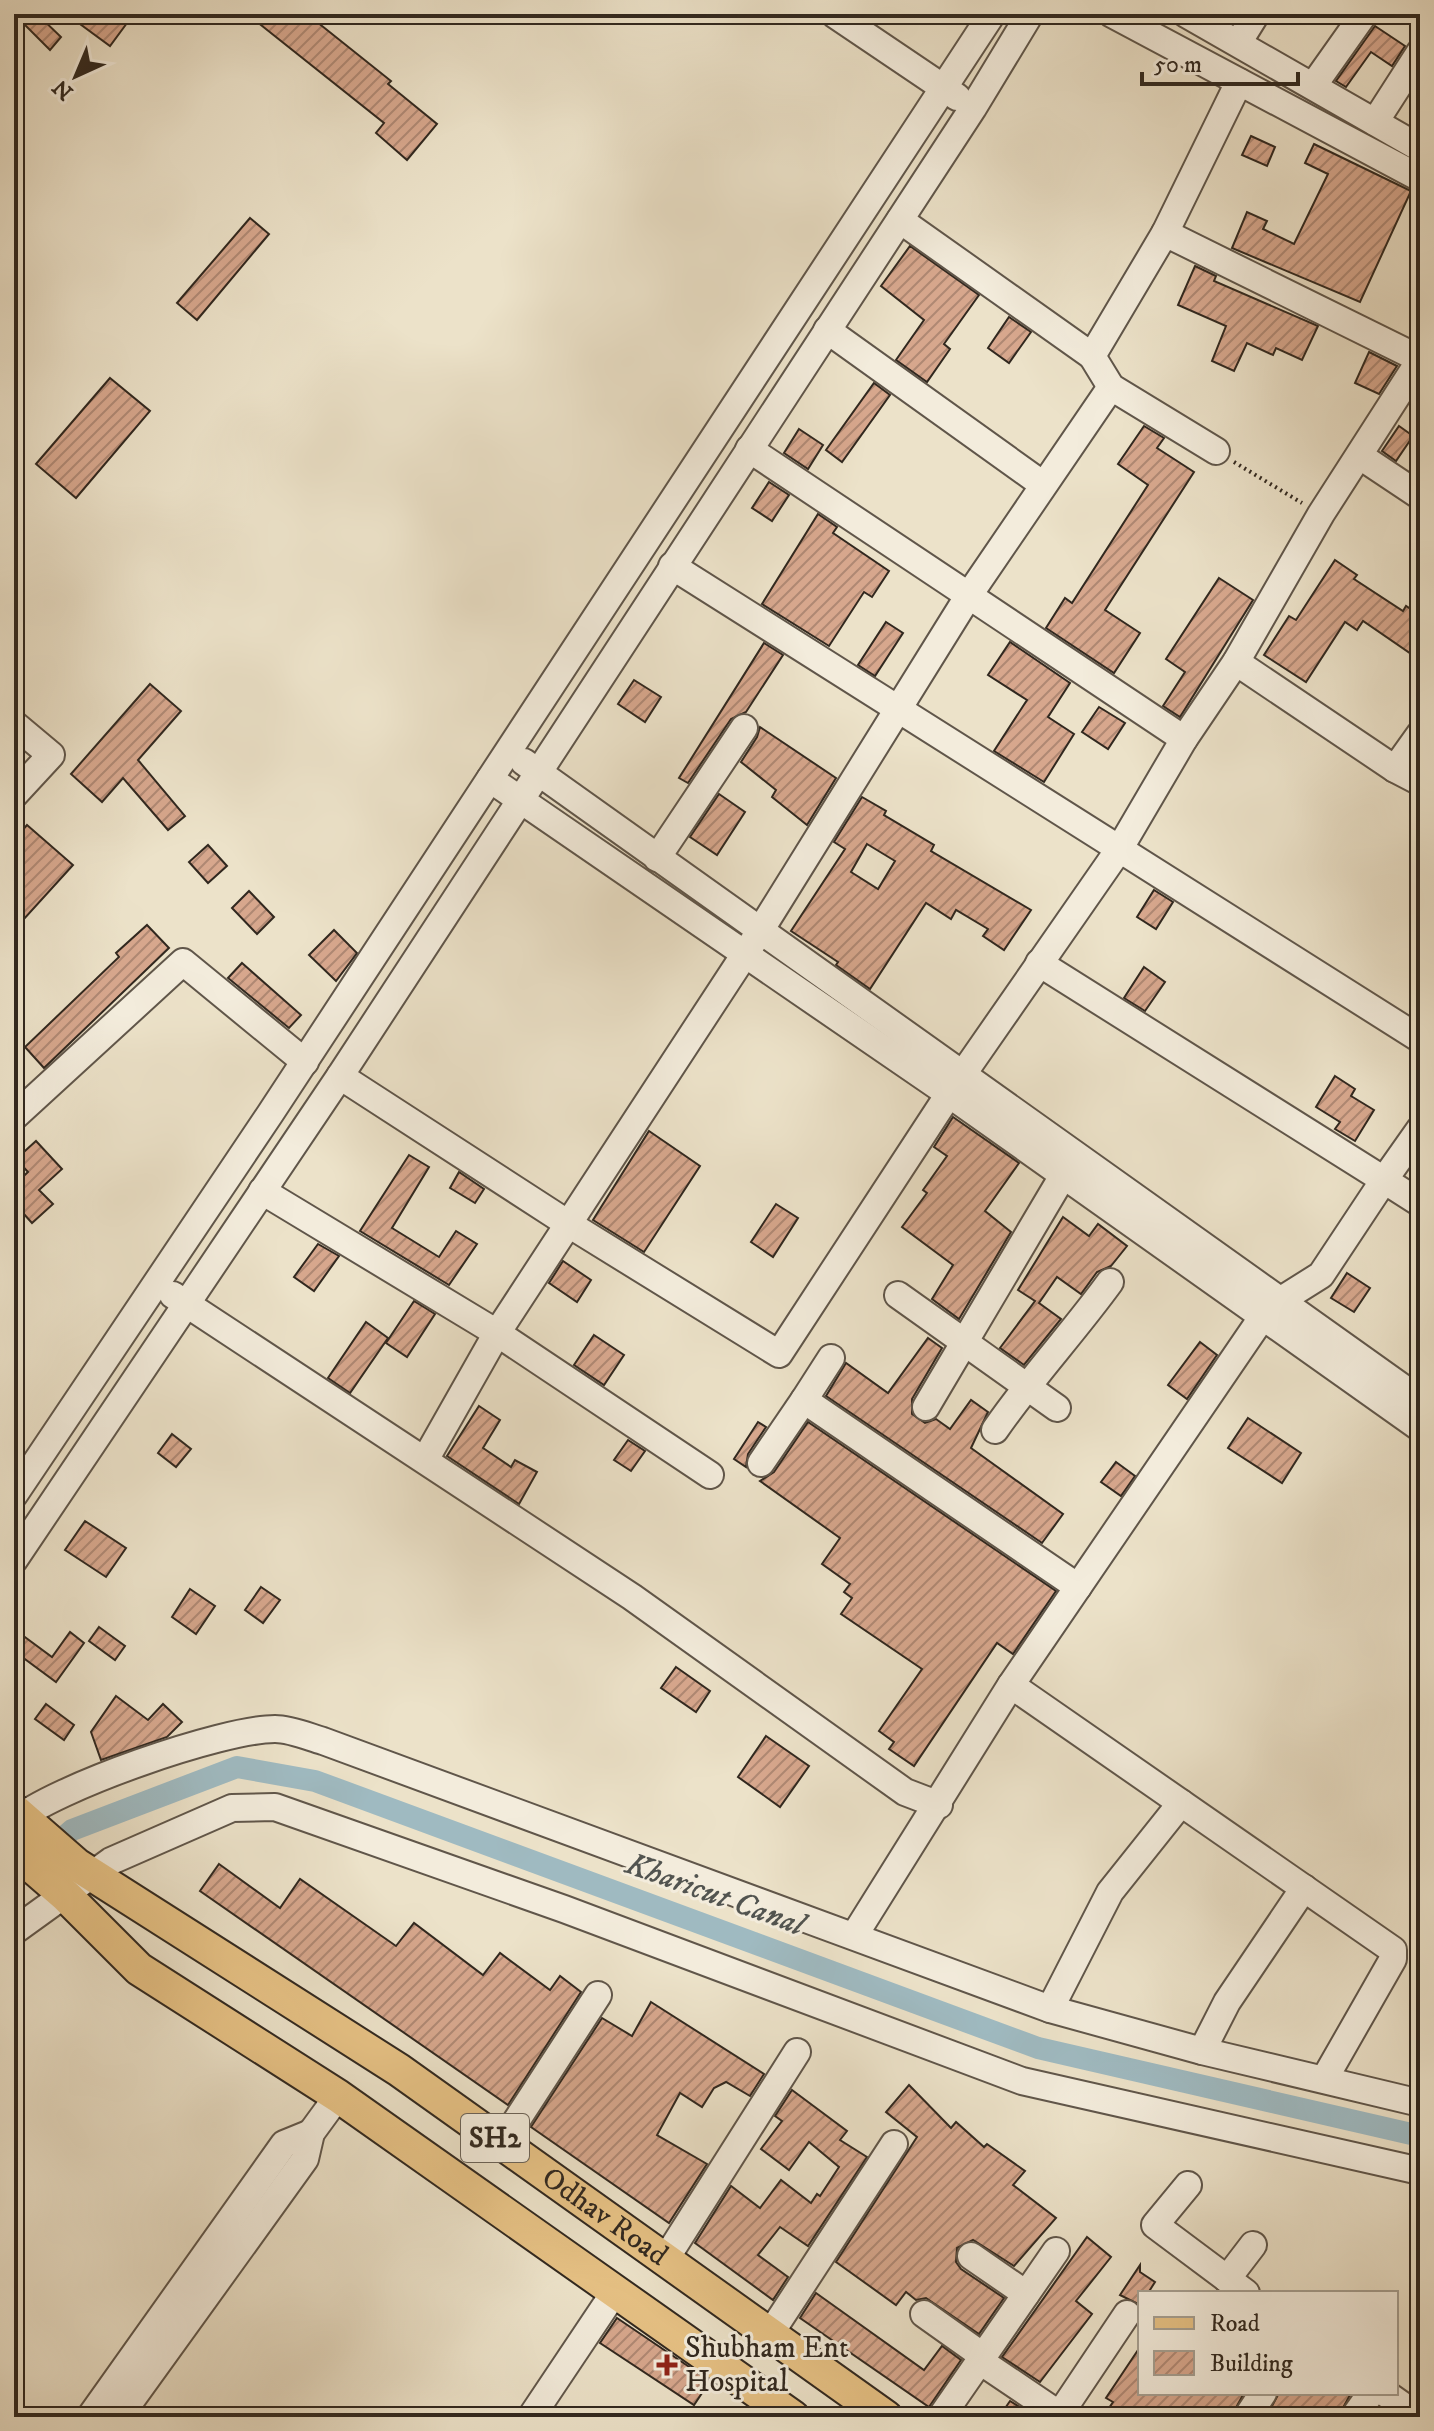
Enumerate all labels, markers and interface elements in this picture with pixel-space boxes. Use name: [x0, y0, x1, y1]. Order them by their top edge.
north arrow: [36, 36, 116, 116]
scale bar: [1142, 36, 1298, 86]
text: 50 m: [1154, 50, 1202, 80]
text: N: [47, 73, 79, 105]
water label: Kharicut Canal: [619, 1844, 813, 1947]
road number: SH2: [461, 2114, 529, 2162]
street label: Odhav Road: [534, 2159, 675, 2274]
legend: [1138, 2291, 1398, 2395]
text: Road: [1210, 2309, 1260, 2339]
place label: Shubham Ent Hospital: [685, 2330, 849, 2401]
text: Building: [1210, 2349, 1293, 2379]
marker: Shubham Ent Hospital: [656, 2354, 678, 2376]

